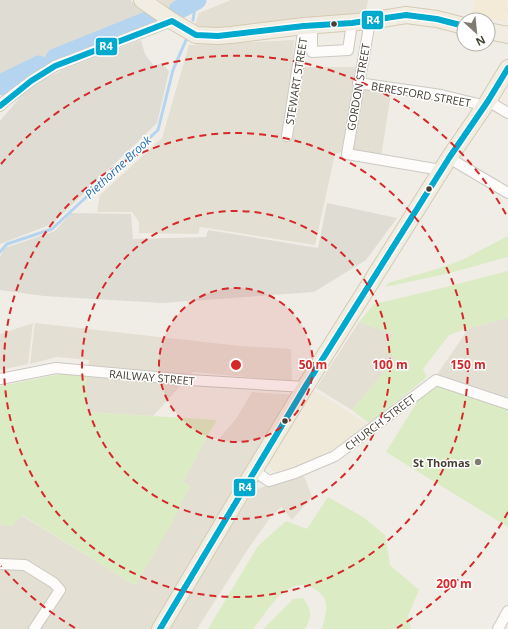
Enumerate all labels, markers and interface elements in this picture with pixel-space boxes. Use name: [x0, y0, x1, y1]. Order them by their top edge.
line badge: R4: [361, 10, 384, 30]
text: R4: [366, 12, 380, 27]
north arrow: [456, 12, 496, 52]
unlabelled marker: [329, 19, 339, 29]
text: N: [473, 33, 488, 50]
street label: STEWART STREET: [282, 36, 310, 126]
line badge: R4: [95, 37, 118, 56]
text: R4: [99, 38, 113, 53]
street label: GORDON STREET: [343, 42, 373, 132]
street label: BERESFORD STREET: [370, 78, 472, 110]
water label: Piethorne Brook: [81, 131, 156, 202]
unlabelled marker: [424, 184, 434, 194]
text: 50 m: [299, 356, 327, 373]
text: 100 m: [372, 356, 408, 373]
text: 150 m: [450, 356, 486, 373]
centre of rings: [229, 358, 243, 372]
street label: RAILWAY STREET: [109, 366, 195, 388]
street label: CHURCH STREET: [342, 390, 418, 454]
unlabelled marker: [280, 416, 290, 426]
place label: St Thomas: [413, 455, 471, 470]
marker: St Thomas: [473, 457, 483, 467]
line badge: R4: [233, 478, 256, 497]
text: R4: [238, 479, 252, 494]
text: 200 m: [436, 575, 472, 592]

